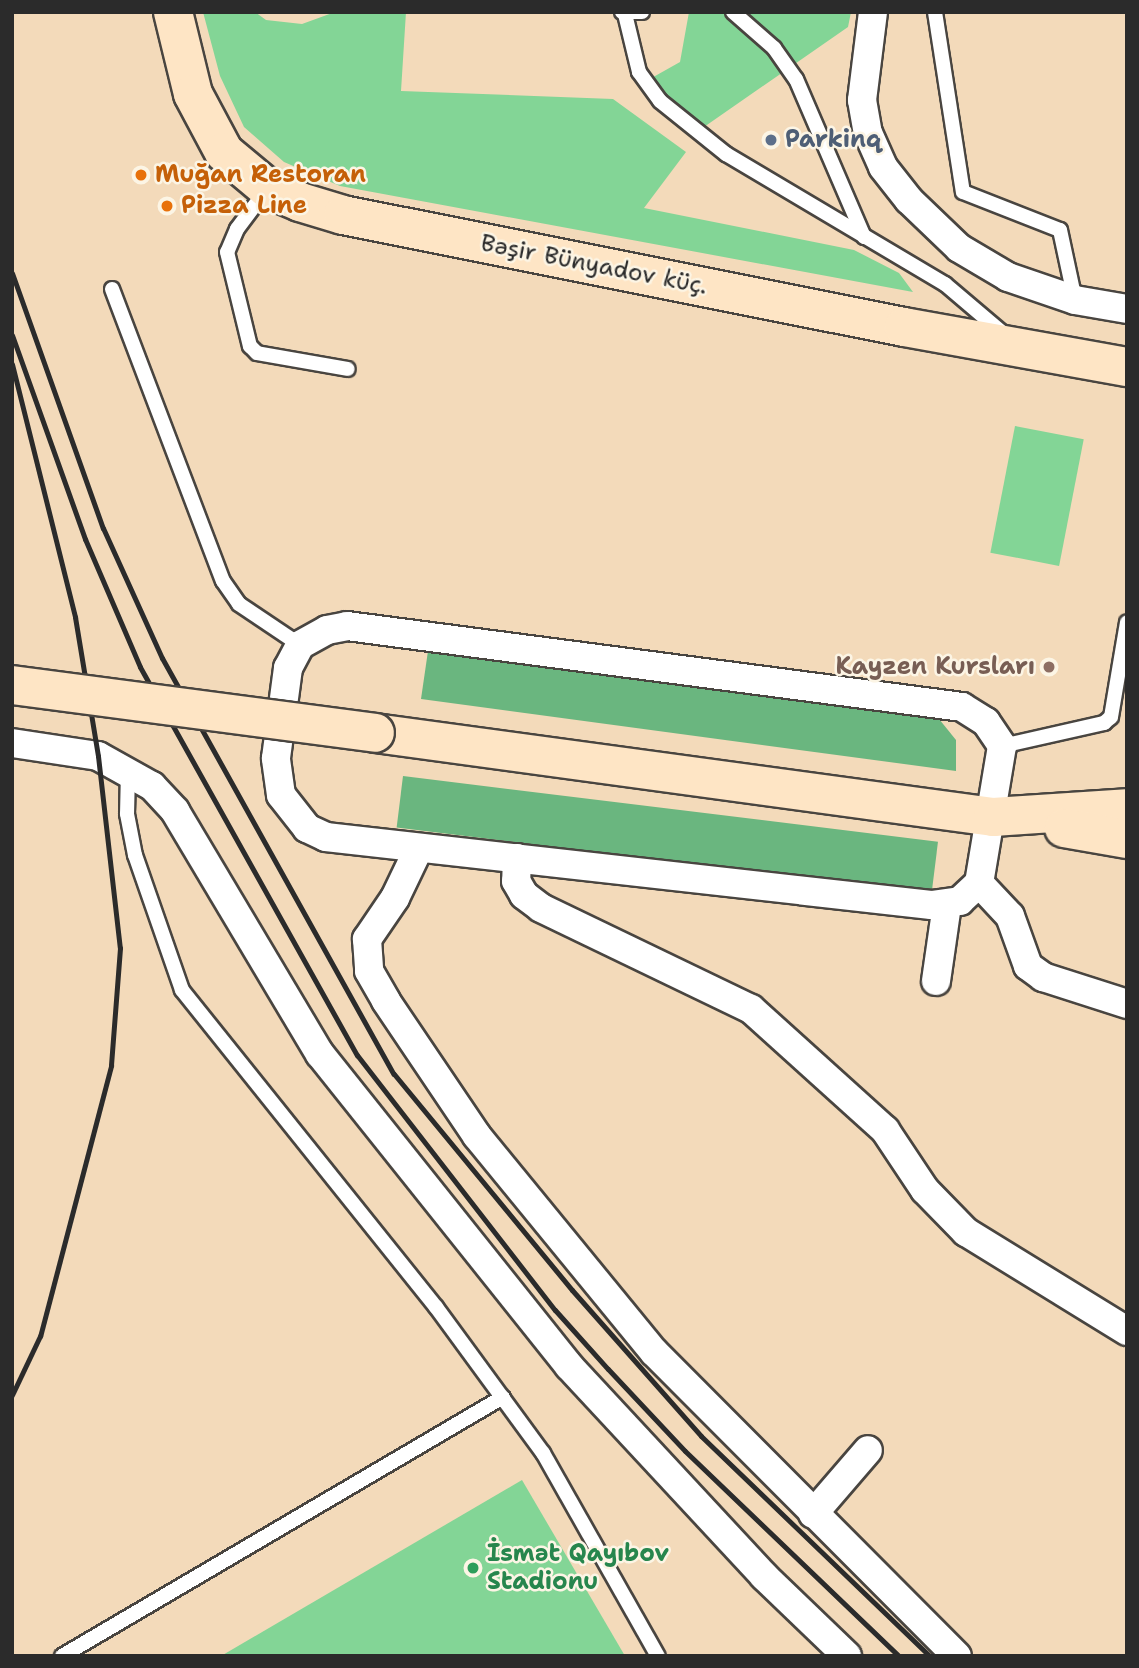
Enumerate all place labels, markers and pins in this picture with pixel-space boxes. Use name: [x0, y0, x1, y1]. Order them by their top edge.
place label: Parkinq: [785, 126, 881, 154]
marker: Parkinq: [763, 132, 779, 148]
place label: Muğan Restoran: [155, 161, 366, 189]
marker: Muğan Restoran: [133, 167, 149, 183]
place label: Pizza Line: [181, 192, 307, 220]
marker: Pizza Line: [159, 198, 175, 214]
place label: Kayzen Kursları: [836, 653, 1035, 681]
marker: Kayzen Kursları: [1041, 659, 1057, 675]
place label: İsmət Qayıbov Stadionu: [487, 1540, 669, 1596]
marker: İsmət Qayıbov Stadionu: [465, 1560, 481, 1576]

